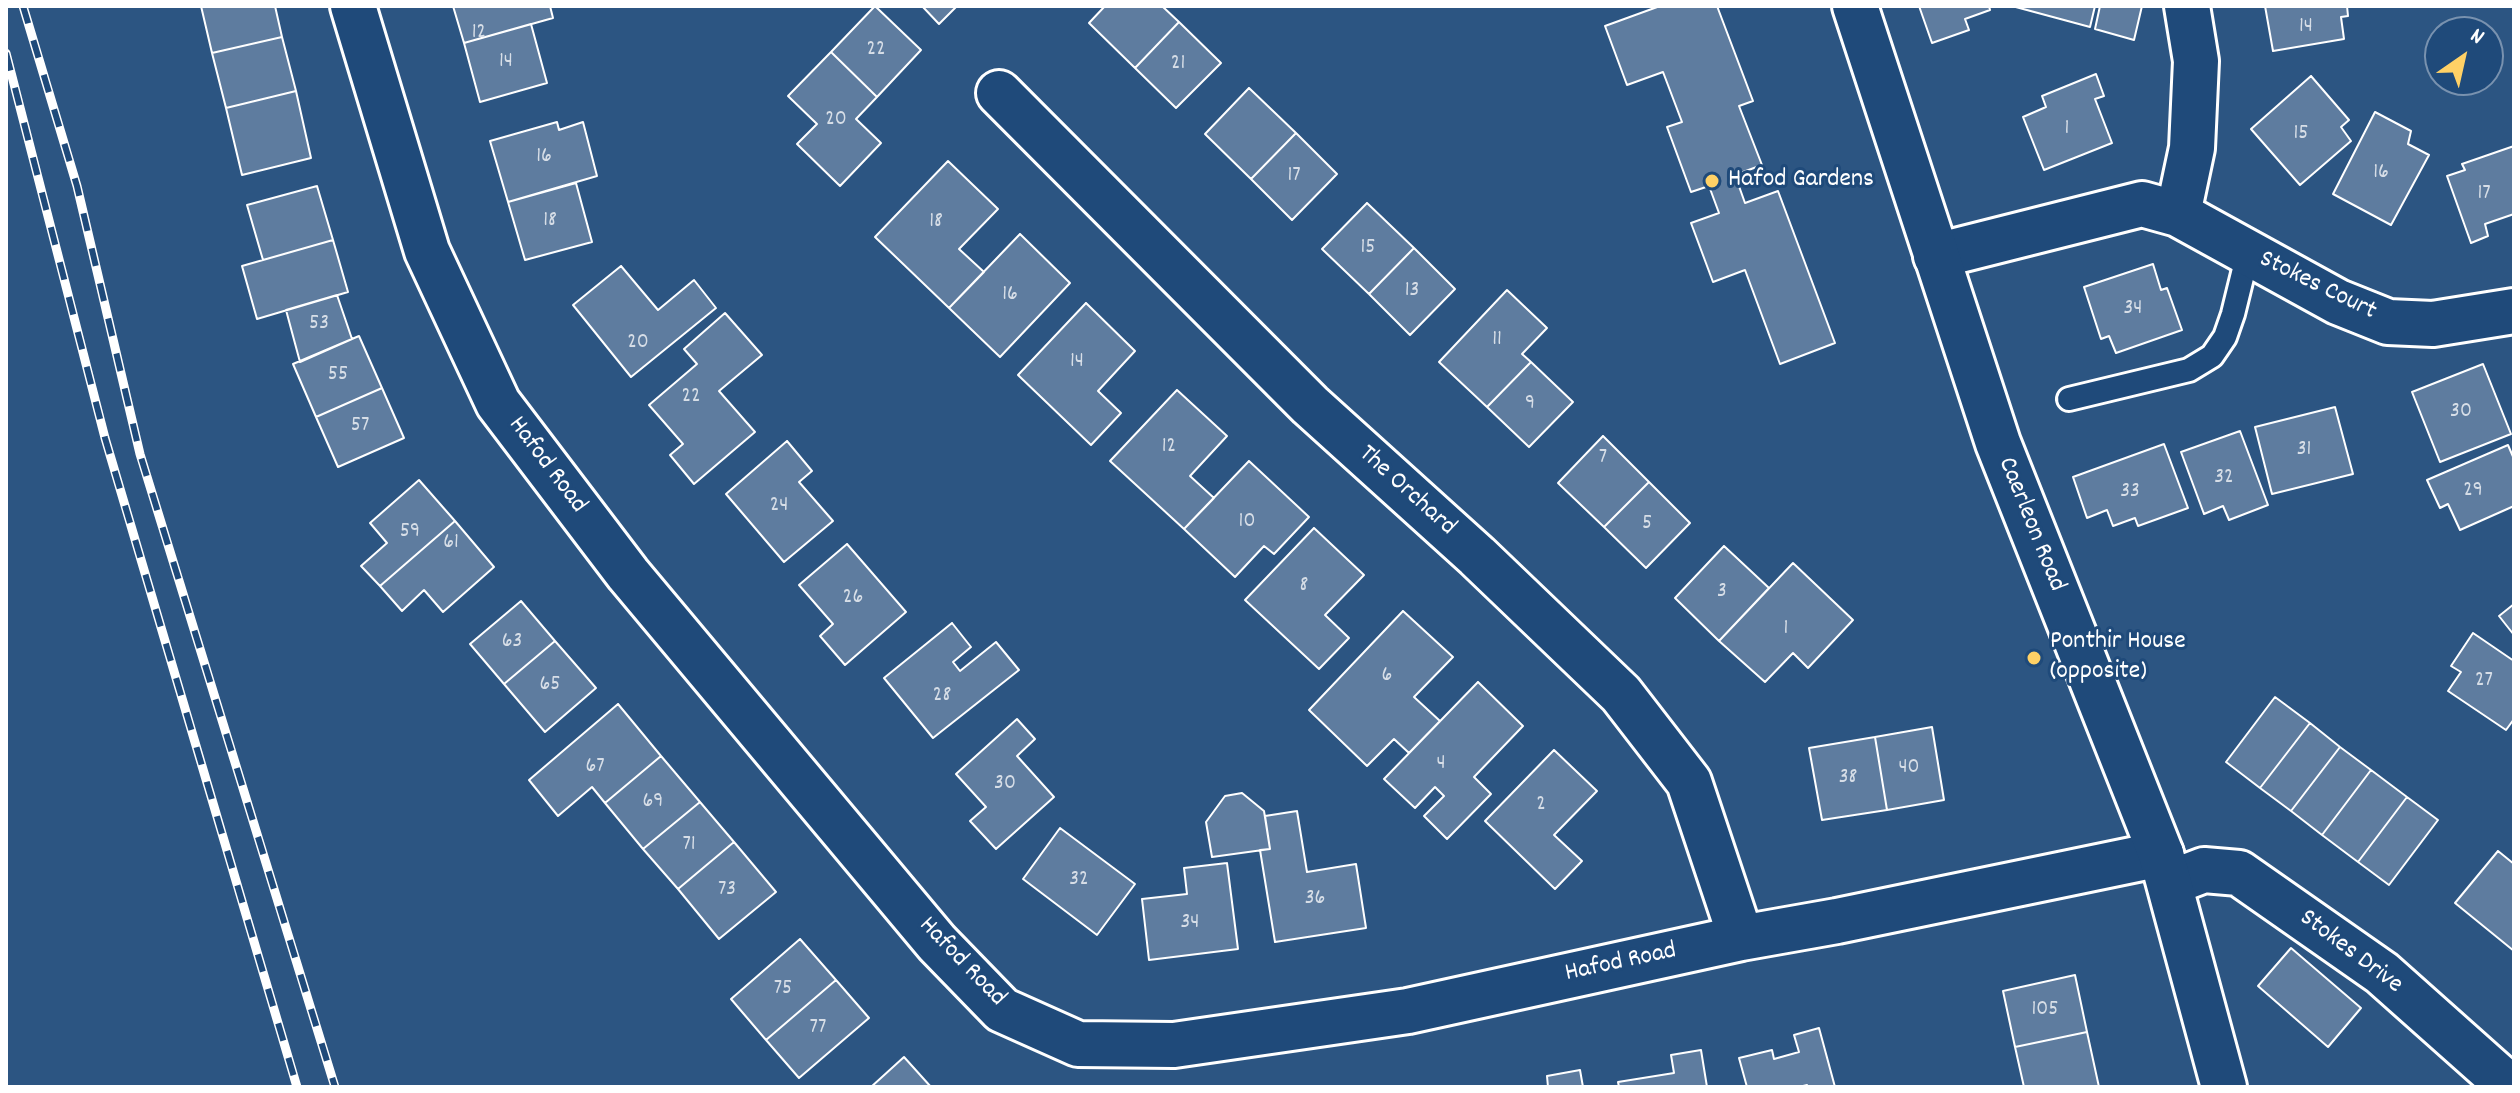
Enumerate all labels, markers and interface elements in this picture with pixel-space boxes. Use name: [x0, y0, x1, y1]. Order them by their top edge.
house number: 14: [2299, 15, 2313, 41]
north arrow: [2424, 16, 2504, 96]
house number: 12: [472, 21, 486, 47]
text: N: [2463, 21, 2490, 53]
house number: 22: [866, 38, 886, 64]
house number: 14: [499, 50, 513, 76]
house number: 21: [1171, 52, 1185, 78]
house number: 20: [825, 108, 847, 134]
house number: 1: [2065, 117, 2069, 143]
house number: 15: [2293, 122, 2309, 148]
house number: 16: [536, 145, 552, 171]
house number: 16: [2373, 161, 2389, 187]
house number: 17: [1287, 164, 1301, 190]
place label: Hafod Gardens: [1728, 165, 1874, 197]
marker: Hafod Gardens: [1703, 172, 1721, 190]
house number: 17: [2477, 182, 2491, 208]
house number: 18: [543, 209, 557, 235]
house number: 18: [929, 210, 943, 236]
house number: 15: [1360, 236, 1376, 262]
street label: Stokes Court: [2253, 245, 2381, 329]
house number: 13: [1405, 279, 1419, 305]
house number: 16: [1002, 283, 1018, 309]
house number: 34: [2124, 297, 2142, 323]
house number: 53: [309, 312, 329, 338]
house number: 11: [1492, 328, 1502, 354]
house number: 20: [627, 331, 649, 357]
house number: 14: [1070, 350, 1084, 376]
house number: 55: [328, 363, 348, 389]
house number: 22: [681, 385, 701, 411]
house number: 9: [1525, 392, 1535, 418]
house number: 30: [2450, 400, 2472, 426]
street label: Hafod Road: [500, 411, 592, 521]
house number: 57: [351, 414, 369, 440]
house number: 12: [1162, 435, 1176, 461]
house number: 31: [2297, 438, 2311, 464]
street label: The Orchard: [1351, 440, 1461, 544]
house number: 7: [1599, 446, 1607, 472]
street label: Caerleon Road: [1989, 453, 2071, 597]
house number: 32: [2214, 466, 2234, 492]
house number: 29: [2463, 479, 2483, 505]
house number: 33: [2120, 480, 2140, 506]
house number: 24: [770, 494, 788, 520]
house number: 10: [1239, 510, 1255, 536]
house number: 5: [1642, 512, 1652, 538]
house number: 59: [400, 520, 420, 546]
house number: 61: [443, 531, 459, 557]
house number: 8: [1300, 574, 1308, 600]
house number: 3: [1717, 580, 1727, 606]
house number: 26: [843, 586, 863, 612]
house number: 1: [1784, 617, 1788, 643]
place label: Ponthir House (opposite): [2050, 627, 2186, 688]
house number: 63: [502, 630, 522, 656]
marker: Ponthir House (opposite): [2025, 649, 2043, 667]
house number: 6: [1382, 664, 1392, 690]
house number: 27: [2475, 669, 2493, 695]
house number: 65: [540, 673, 560, 699]
house number: 28: [933, 684, 951, 710]
house number: 4: [1436, 752, 1446, 778]
house number: 67: [585, 755, 605, 781]
house number: 40: [1898, 756, 1920, 782]
house number: 38: [1839, 766, 1857, 792]
house number: 30: [994, 772, 1016, 798]
house number: 69: [643, 790, 663, 816]
house number: 2: [1536, 793, 1546, 819]
house number: 71: [682, 833, 696, 859]
house number: 32: [1069, 868, 1089, 894]
house number: 73: [718, 878, 736, 904]
house number: 36: [1305, 887, 1325, 913]
street label: Stokes Drive: [2292, 904, 2408, 1002]
house number: 34: [1181, 911, 1199, 937]
street label: Hafod Road: [911, 912, 1011, 1014]
street label: Hafod Road: [1562, 937, 1680, 991]
house number: 75: [774, 977, 792, 1003]
house number: 105: [2032, 998, 2058, 1024]
house number: 77: [810, 1016, 826, 1042]

